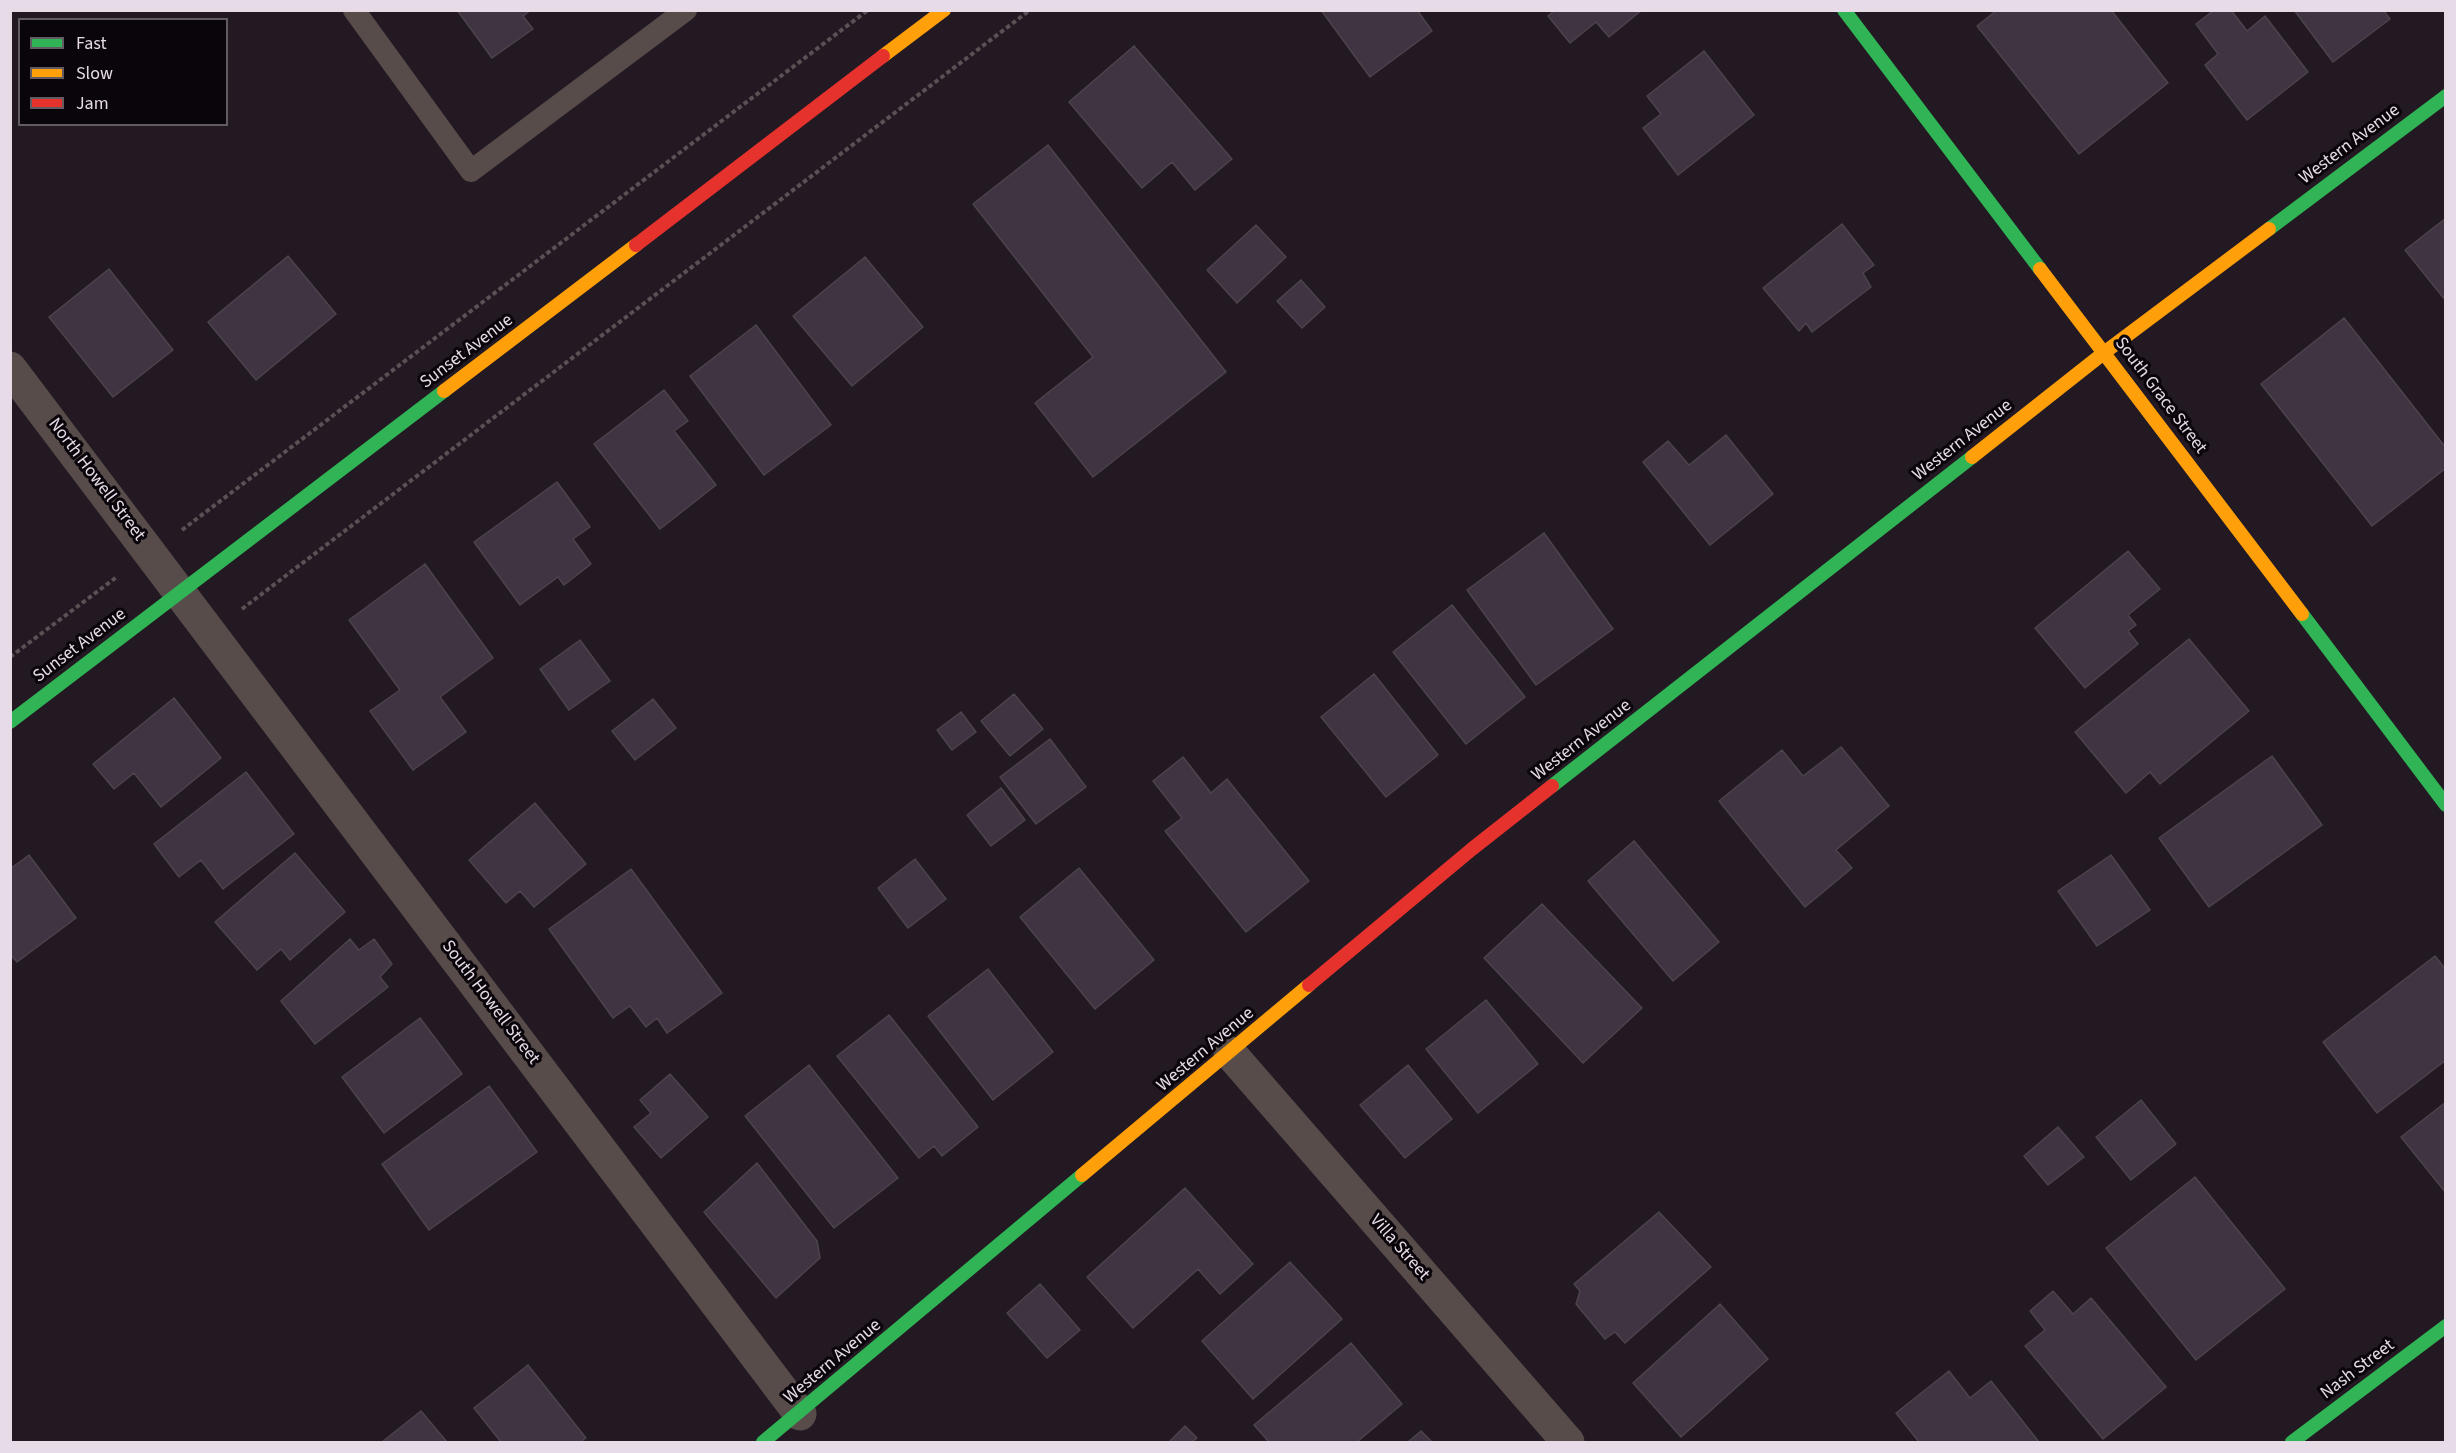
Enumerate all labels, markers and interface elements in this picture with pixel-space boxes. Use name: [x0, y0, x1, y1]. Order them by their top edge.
legend: [18, 18, 228, 126]
text: Fast: [76, 31, 107, 56]
text: Slow: [76, 61, 113, 86]
text: Jam: [76, 91, 109, 116]
street label: Western Avenue: [2296, 100, 2404, 190]
street label: Sunset Avenue: [416, 310, 518, 394]
street label: South Grace Street: [2109, 334, 2211, 458]
street label: Western Avenue: [1909, 395, 2017, 487]
street label: North Howell Street: [43, 414, 149, 546]
street label: Sunset Avenue: [29, 604, 131, 688]
street label: Western Avenue: [1528, 695, 1636, 787]
street label: South Howell Street: [436, 937, 544, 1069]
street label: Western Avenue: [1153, 1003, 1259, 1097]
street label: Villa Street: [1364, 1210, 1434, 1286]
street label: Western Avenue: [780, 1315, 886, 1409]
street label: Nash Street: [2317, 1335, 2399, 1405]

